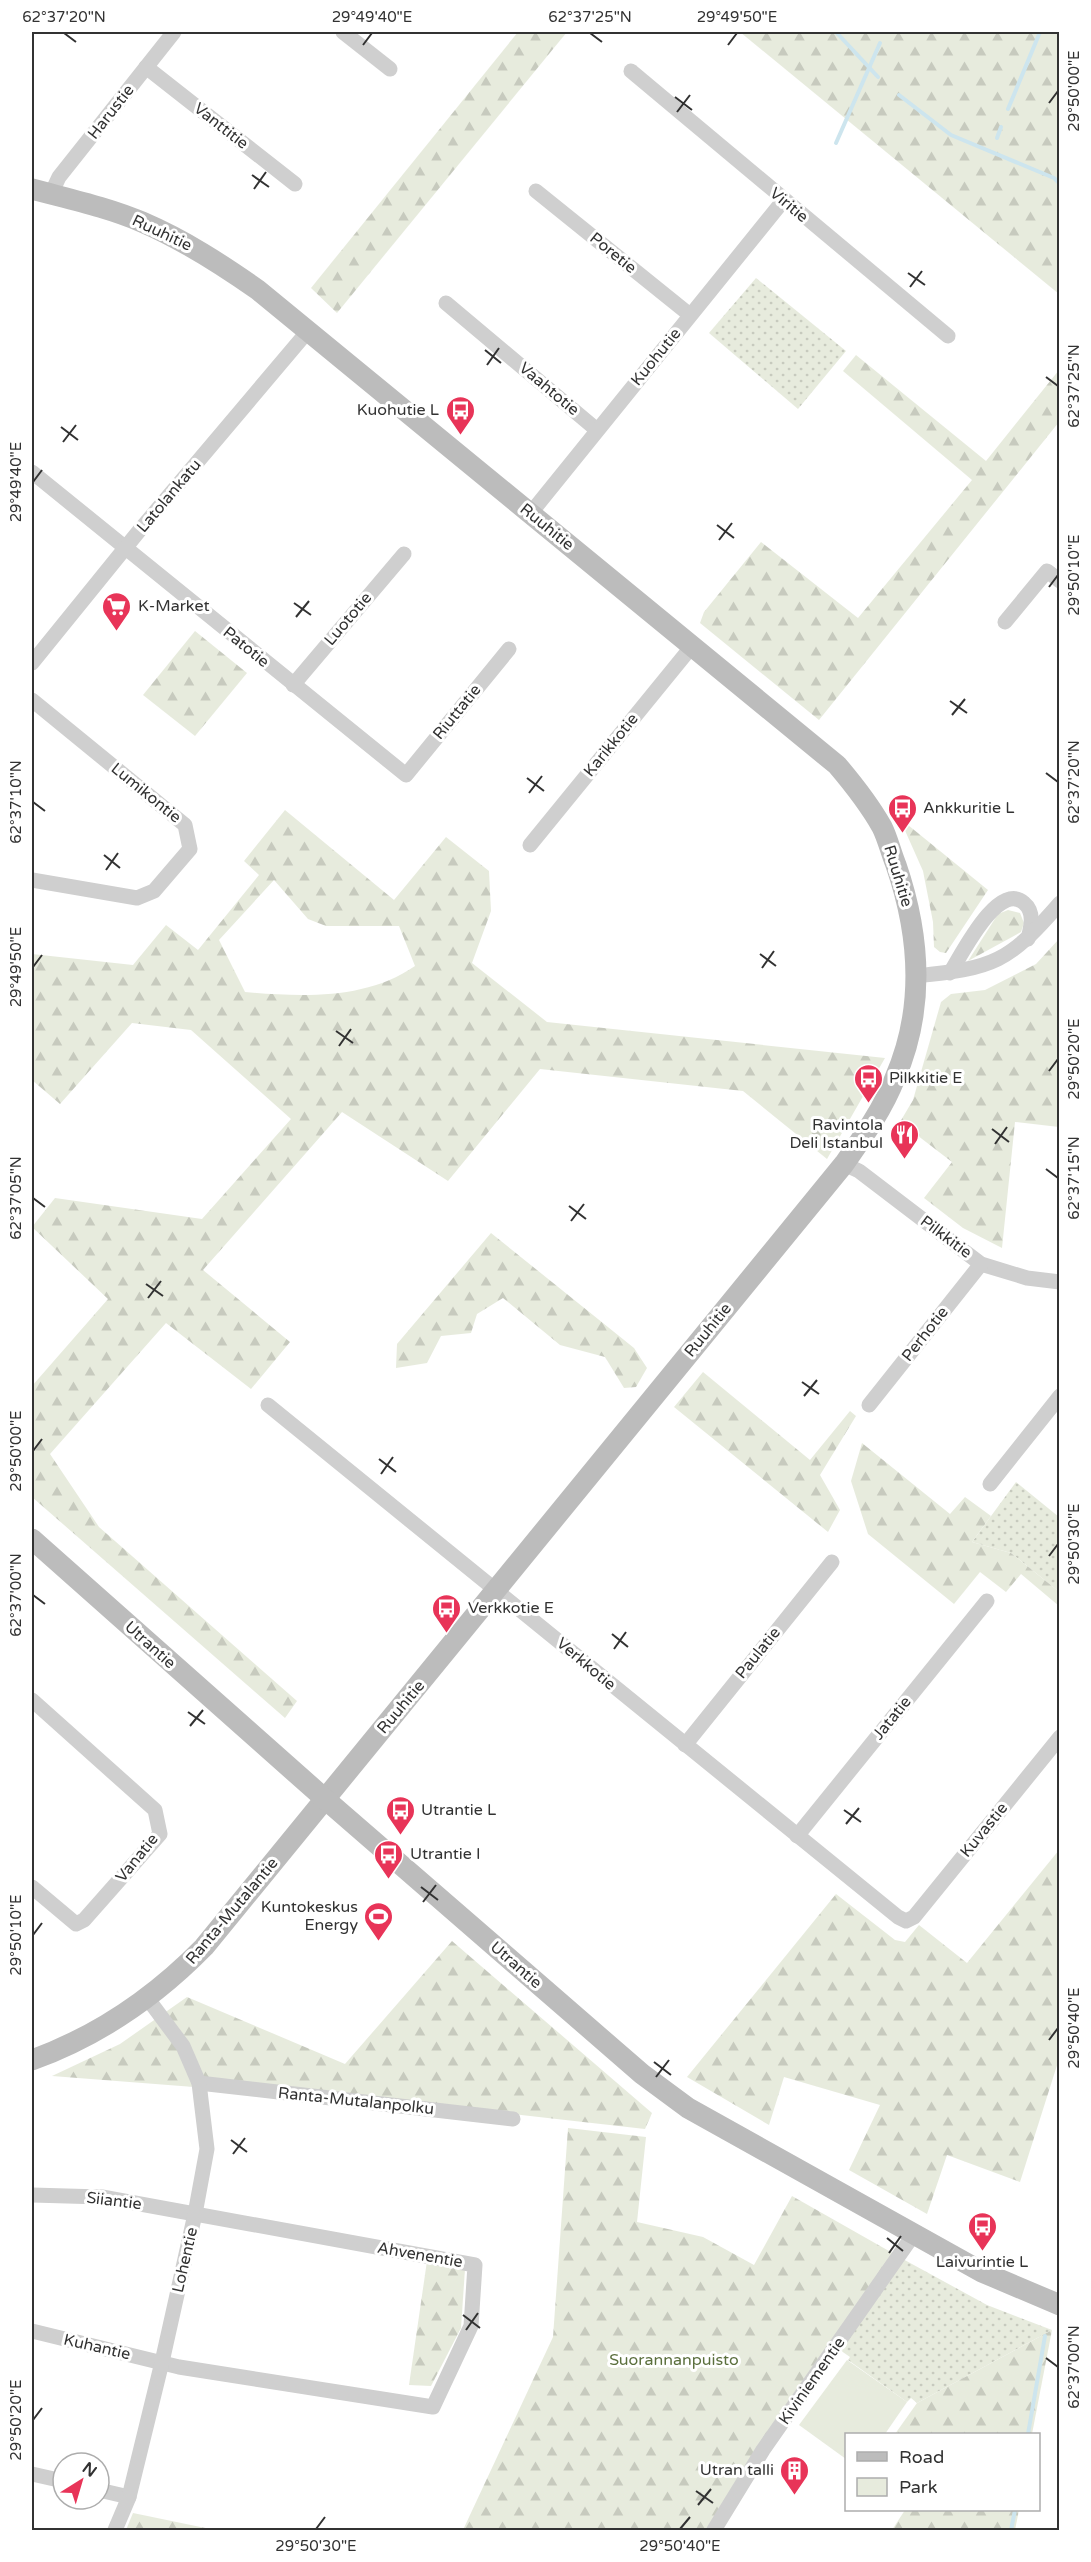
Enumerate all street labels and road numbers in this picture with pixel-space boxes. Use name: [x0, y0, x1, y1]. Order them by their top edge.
street label: Harustie: [84, 81, 138, 143]
street label: Vanttitie: [190, 98, 252, 154]
street label: Viritie: [766, 183, 812, 227]
street label: Ruuhitie: [129, 210, 195, 256]
street label: Poretie: [586, 228, 640, 278]
street label: Kuohutie: [627, 324, 685, 390]
street label: Vaahtotie: [515, 358, 583, 420]
street label: Latolankatu: [133, 455, 205, 537]
street label: Ruuhitie: [516, 499, 578, 555]
street label: Luototie: [320, 588, 376, 650]
street label: Patotie: [219, 622, 273, 672]
street label: Riuttatie: [429, 680, 485, 744]
street label: Karikkotie: [579, 709, 643, 781]
street label: Lumikontie: [107, 759, 185, 827]
street label: Ruuhitie: [879, 843, 917, 909]
street label: Pilkkitie: [916, 1211, 976, 1263]
street label: Ruuhitie: [680, 1299, 736, 1361]
street label: Perhotie: [897, 1303, 953, 1365]
street label: Utrantie: [120, 1617, 180, 1673]
street label: Paulatie: [731, 1623, 785, 1683]
street label: Verkkotie: [552, 1633, 620, 1695]
street label: Ruuhitie: [373, 1676, 429, 1738]
street label: Jatatie: [868, 1692, 916, 1744]
street label: Kuvastie: [956, 1799, 1012, 1861]
street label: Vanatie: [111, 1830, 163, 1886]
street label: Ranta-Mutalantie: [181, 1853, 283, 1969]
street label: Utrantie: [486, 1937, 546, 1993]
street label: Ranta-Mutalanpolku: [277, 2083, 435, 2119]
street label: Siiantie: [85, 2188, 143, 2214]
street label: Lohentie: [168, 2225, 202, 2295]
street label: Ahvenentie: [376, 2238, 464, 2272]
street label: Kuhantie: [62, 2330, 132, 2364]
street label: Kiviniementie: [774, 2333, 850, 2429]

